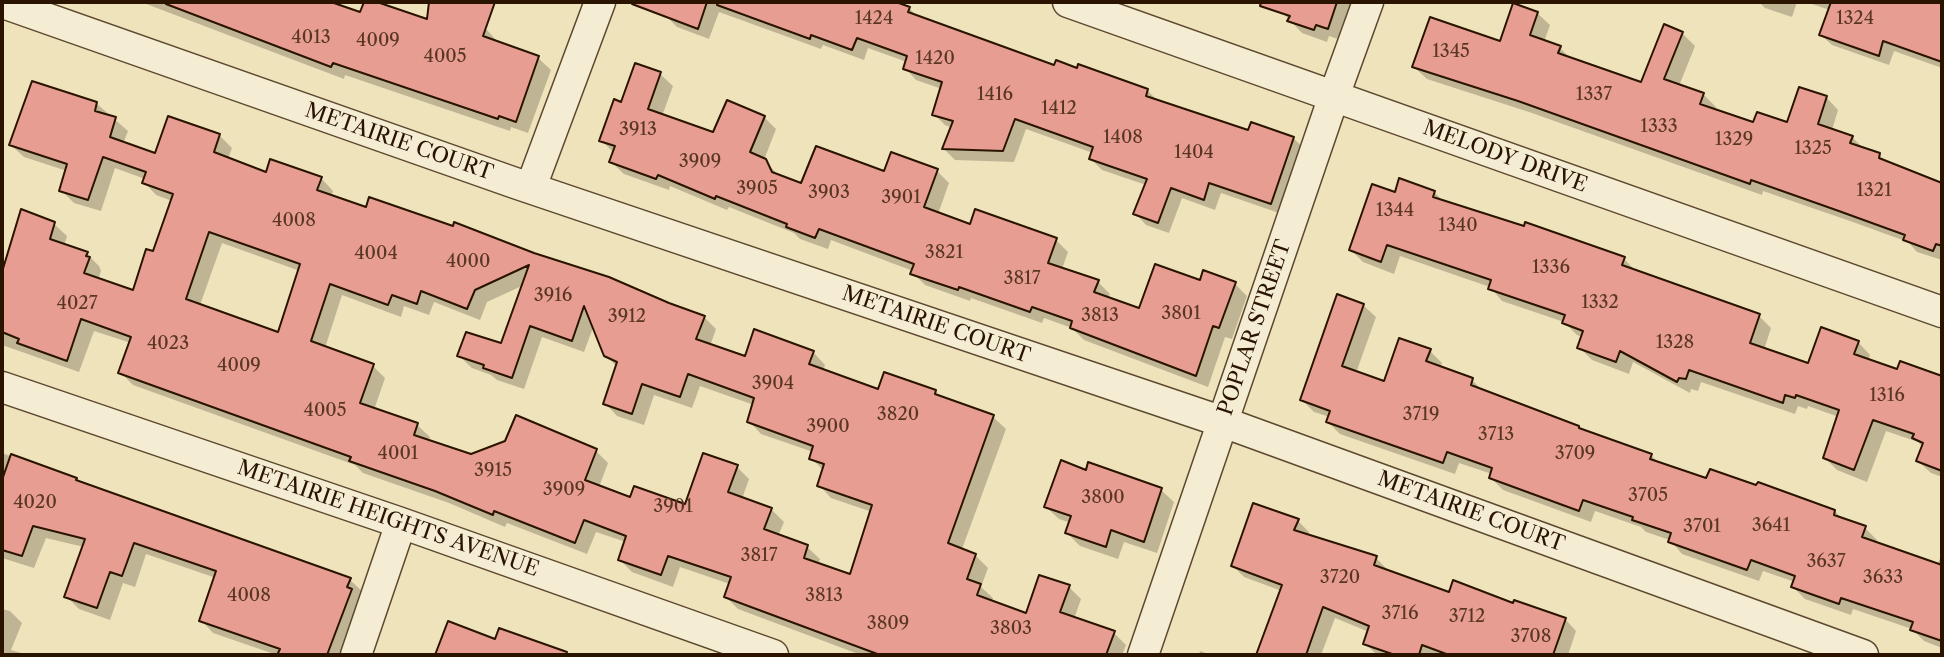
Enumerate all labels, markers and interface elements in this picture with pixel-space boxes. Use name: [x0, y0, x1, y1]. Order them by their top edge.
house number: 1424: [855, 8, 893, 30]
house number: 1324: [1836, 8, 1874, 30]
house number: 4013: [291, 27, 331, 49]
house number: 4009: [356, 30, 400, 52]
house number: 1345: [1432, 41, 1470, 63]
house number: 4005: [423, 46, 467, 68]
house number: 1420: [915, 48, 955, 70]
house number: 1416: [977, 84, 1013, 106]
house number: 1337: [1576, 84, 1612, 106]
street label: METAIRIE COURT: [302, 98, 496, 186]
house number: 1412: [1041, 98, 1077, 120]
street label: MELODY DRIVE: [1419, 116, 1591, 198]
house number: 1333: [1640, 116, 1678, 138]
house number: 3913: [619, 119, 657, 141]
house number: 1408: [1103, 127, 1143, 149]
house number: 1329: [1715, 129, 1753, 151]
house number: 1325: [1794, 138, 1832, 160]
house number: 1404: [1174, 142, 1214, 164]
house number: 3909: [679, 151, 721, 173]
house number: 3905: [736, 178, 778, 200]
house number: 1321: [1856, 180, 1892, 202]
house number: 3903: [808, 182, 850, 204]
house number: 3901: [881, 187, 921, 209]
house number: 1344: [1376, 200, 1414, 222]
house number: 4008: [272, 210, 316, 232]
house number: 1340: [1438, 215, 1478, 237]
street label: POPLAR STREET: [1213, 237, 1297, 419]
house number: 3821: [925, 242, 963, 264]
house number: 4004: [354, 243, 398, 265]
house number: 4000: [446, 251, 490, 273]
house number: 1336: [1532, 257, 1570, 279]
house number: 3817: [1003, 268, 1041, 290]
street label: METAIRIE COURT: [839, 281, 1033, 369]
house number: 3916: [534, 285, 572, 307]
house number: 1332: [1581, 292, 1619, 314]
house number: 4027: [56, 293, 98, 315]
house number: 3801: [1161, 303, 1201, 325]
house number: 3813: [1081, 305, 1119, 327]
house number: 3912: [608, 306, 646, 328]
house number: 1328: [1656, 332, 1694, 354]
house number: 4023: [147, 333, 189, 355]
house number: 4009: [217, 355, 261, 377]
house number: 3904: [752, 373, 794, 395]
house number: 1316: [1869, 385, 1905, 407]
house number: 4005: [303, 400, 347, 422]
house number: 3820: [877, 404, 919, 426]
house number: 3719: [1403, 404, 1439, 426]
house number: 3900: [806, 416, 850, 438]
house number: 3713: [1478, 424, 1514, 446]
house number: 4001: [378, 443, 418, 465]
house number: 3709: [1555, 443, 1595, 465]
street label: METAIRIE HEIGHTS AVENUE: [234, 455, 542, 583]
house number: 3915: [474, 460, 512, 482]
street label: METAIRIE COURT: [1374, 466, 1568, 558]
house number: 3909: [543, 479, 585, 501]
house number: 3705: [1628, 485, 1668, 507]
house number: 3800: [1081, 487, 1125, 509]
house number: 4020: [13, 492, 57, 514]
house number: 3901: [653, 496, 693, 518]
house number: 3641: [1752, 515, 1790, 537]
house number: 3701: [1683, 516, 1721, 538]
house number: 3817: [740, 545, 778, 567]
house number: 3637: [1806, 551, 1846, 573]
house number: 3720: [1320, 567, 1360, 589]
house number: 3633: [1863, 567, 1903, 589]
house number: 4008: [227, 585, 271, 607]
house number: 3813: [805, 585, 843, 607]
house number: 3716: [1382, 603, 1418, 625]
house number: 3712: [1449, 606, 1485, 628]
house number: 3809: [867, 613, 909, 635]
house number: 3803: [990, 618, 1032, 640]
house number: 3708: [1511, 626, 1551, 648]

